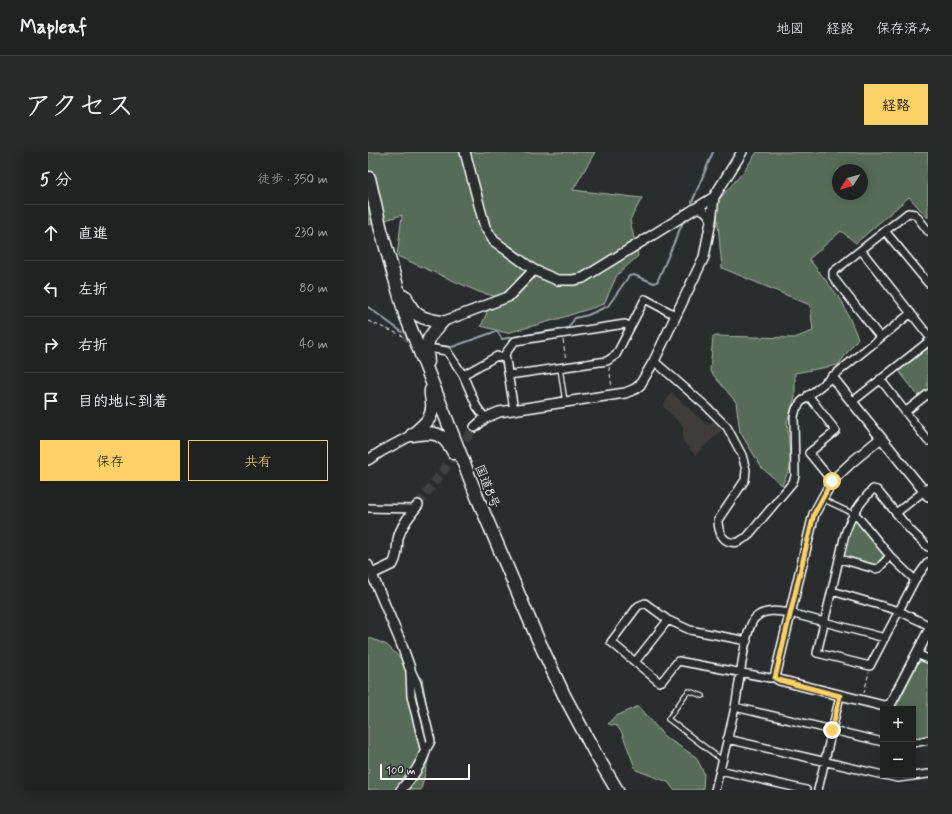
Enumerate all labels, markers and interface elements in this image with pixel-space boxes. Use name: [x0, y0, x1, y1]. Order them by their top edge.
text: Mapleaf: [20, 15, 87, 40]
text: 地図: [776, 20, 804, 38]
text: 経路: [826, 20, 854, 38]
text: 保存済み: [876, 20, 932, 38]
button: 経路: [864, 84, 928, 125]
text: アクセス: [24, 89, 134, 126]
north arrow: [832, 164, 868, 200]
text: 5 分: [40, 169, 72, 191]
text: 徒歩 · 350 m: [258, 171, 328, 188]
icon: ahead: [40, 222, 62, 244]
text: 直進: [78, 224, 108, 244]
text: 230 m: [294, 224, 328, 241]
icon: left: [40, 278, 62, 300]
text: 左折: [78, 280, 108, 300]
text: 80 m: [299, 280, 328, 297]
icon: right: [40, 334, 62, 356]
text: 右折: [78, 336, 108, 356]
text: 40 m: [299, 336, 328, 353]
icon: arrive: [40, 390, 62, 412]
text: 目的地に到着: [78, 392, 168, 412]
button: 保存: [40, 440, 180, 481]
button: 共有: [188, 440, 328, 481]
street label: 国道8号: [470, 462, 503, 511]
route start: [823, 472, 841, 490]
map controls: [880, 706, 916, 778]
button: +: [880, 706, 916, 742]
route end: [823, 721, 841, 739]
button: −: [880, 742, 916, 778]
scale bar: [380, 762, 470, 781]
text: 100 m: [386, 764, 416, 778]

